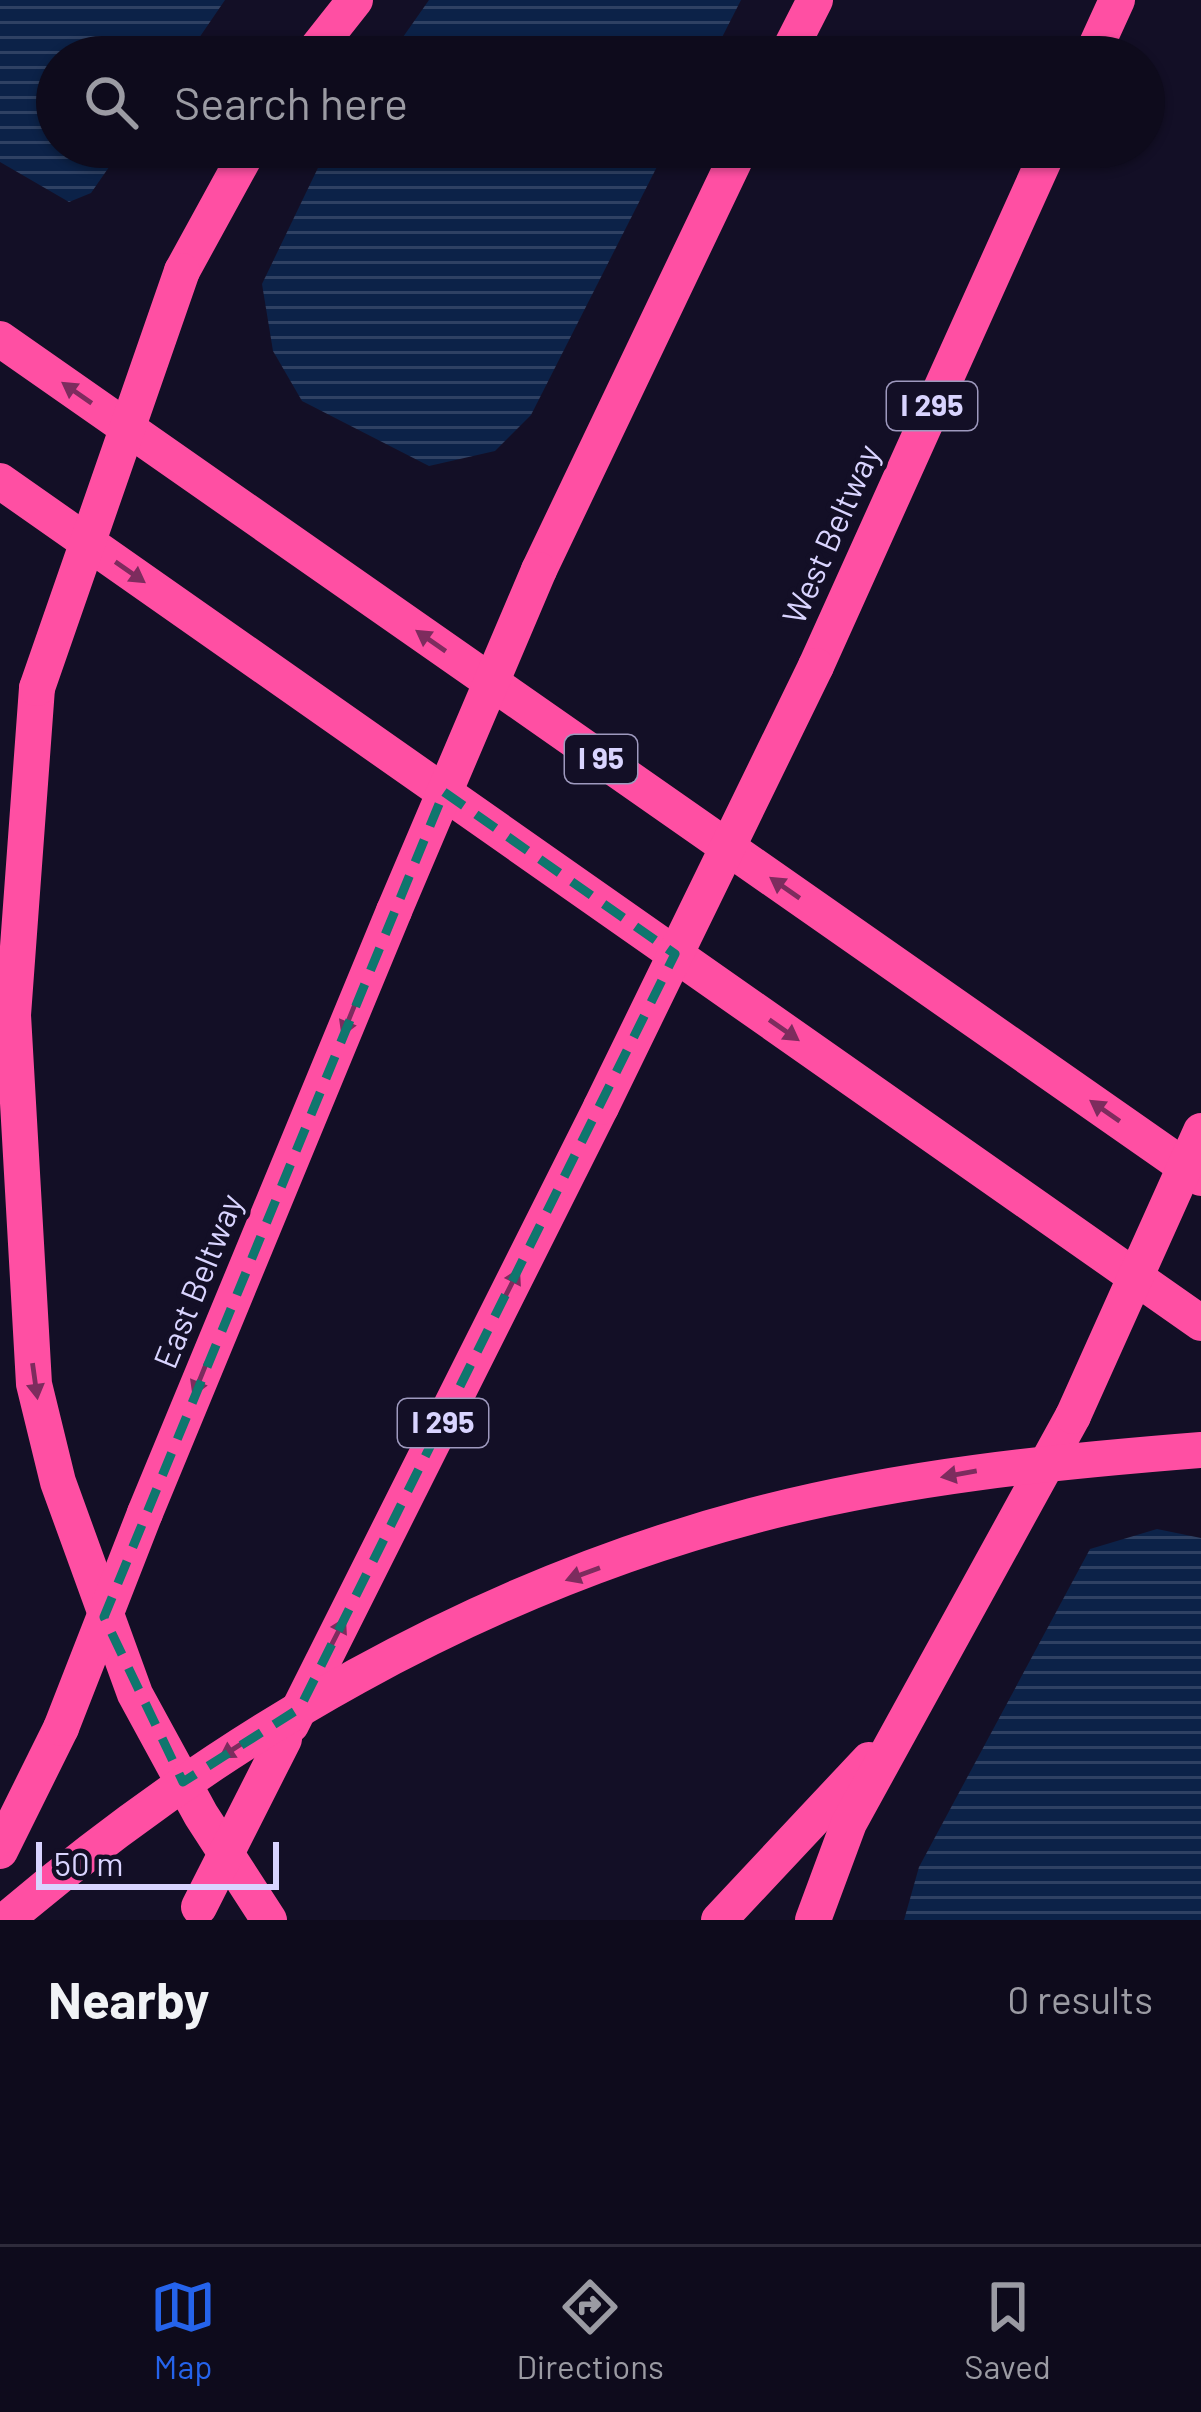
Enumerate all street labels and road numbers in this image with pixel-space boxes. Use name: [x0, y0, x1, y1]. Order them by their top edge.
road number: I 295: [887, 382, 977, 430]
street label: West Beltway: [773, 438, 887, 630]
road number: I 95: [565, 735, 637, 783]
street label: East Beltway: [144, 1188, 250, 1374]
road number: I 295: [398, 1399, 488, 1447]

